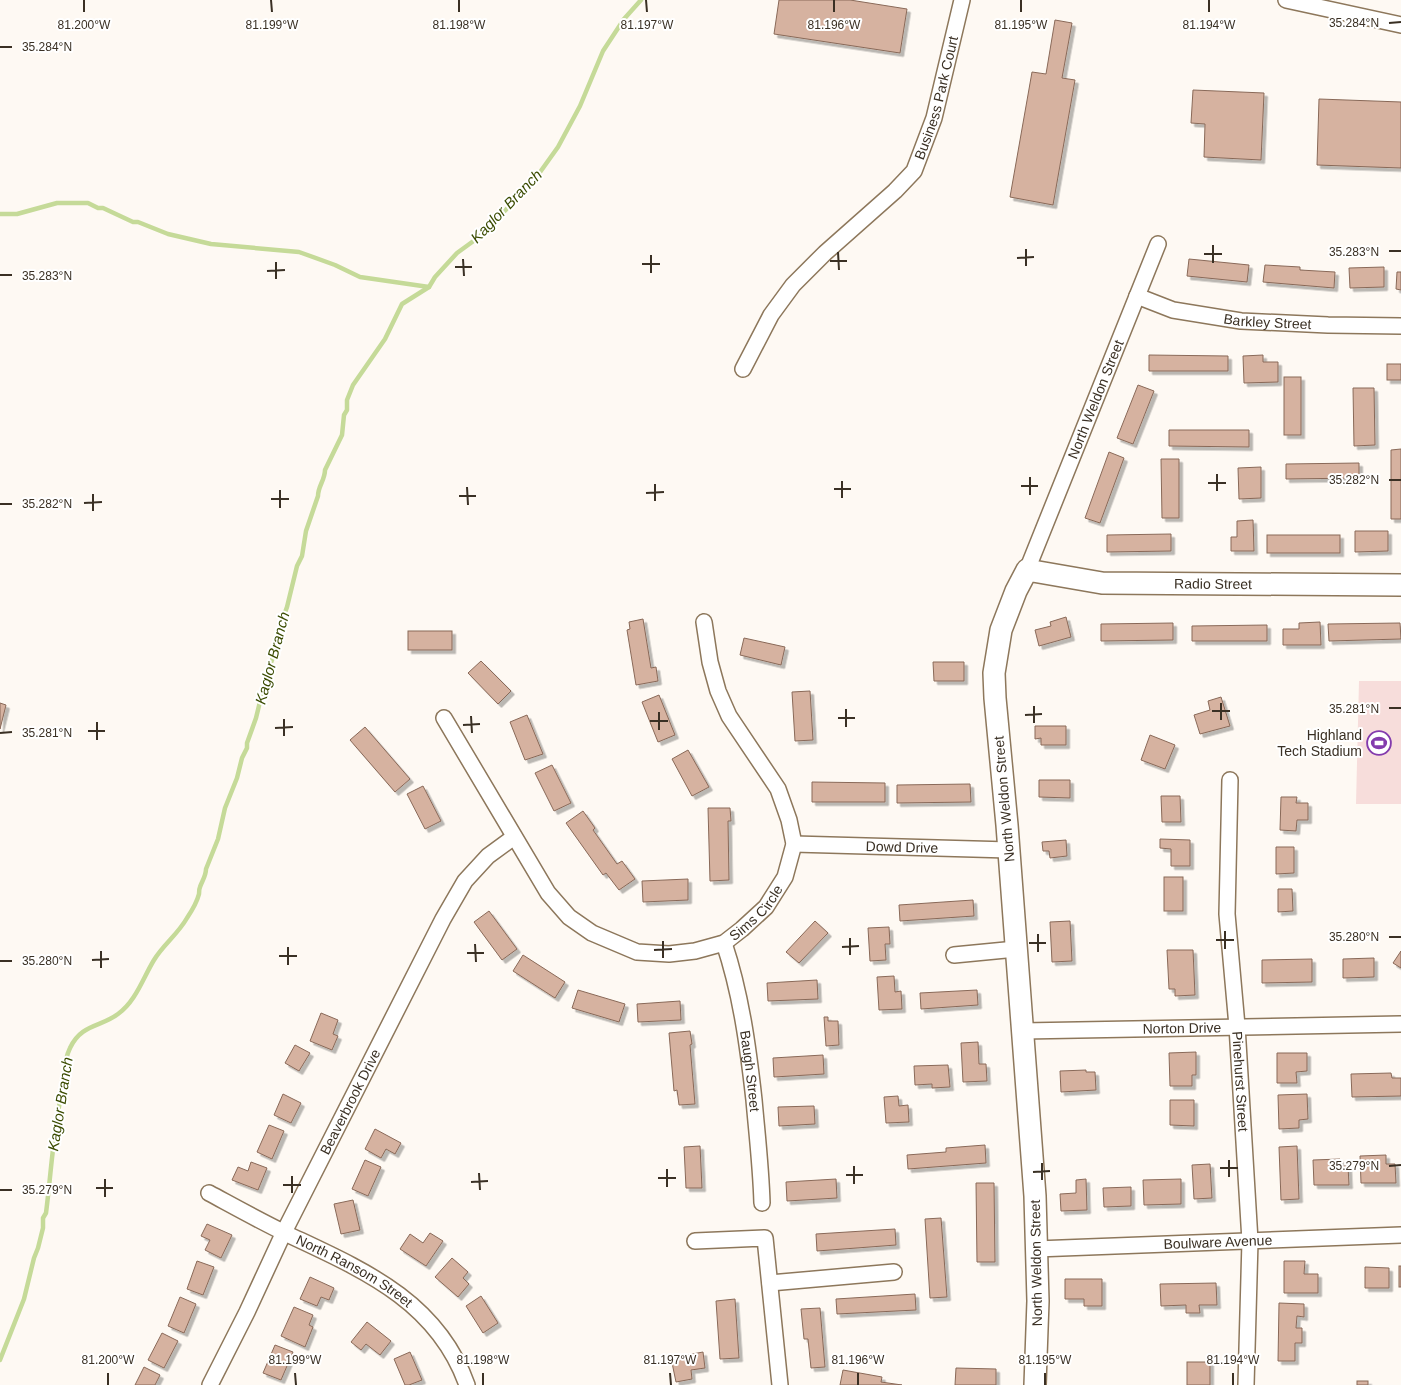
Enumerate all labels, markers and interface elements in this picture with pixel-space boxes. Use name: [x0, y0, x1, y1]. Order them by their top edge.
text: 35.284°N: [1329, 16, 1379, 30]
text: 81.200°W: [58, 18, 111, 32]
text: 81.199°W: [246, 18, 299, 32]
text: 81.198°W: [433, 18, 486, 32]
text: 81.197°W: [621, 18, 674, 32]
text: 81.196°W: [808, 18, 861, 32]
text: 81.195°W: [995, 18, 1048, 32]
text: 81.194°W: [1183, 18, 1236, 32]
street label: Business Park Court: [911, 34, 961, 162]
text: 35.284°N: [22, 40, 72, 54]
water label: Kaglor Branch: [467, 166, 545, 246]
text: 35.283°N: [1329, 245, 1379, 259]
text: 35.283°N: [22, 269, 72, 283]
street label: Barkley Street: [1222, 310, 1312, 332]
street label: North Weldon Street: [1065, 337, 1127, 461]
text: 35.282°N: [1329, 473, 1379, 487]
text: 35.282°N: [22, 497, 72, 511]
street label: Radio Street: [1174, 575, 1252, 592]
water label: Kaglor Branch: [251, 610, 293, 706]
text: 35.281°N: [1329, 702, 1379, 716]
text: 35.281°N: [22, 726, 72, 740]
place label: Highland Tech Stadium: [1277, 727, 1362, 759]
sports icon: Highland Tech Stadium: [1366, 730, 1392, 756]
street label: North Weldon Street: [991, 735, 1017, 863]
street label: Dowd Drive: [866, 838, 939, 856]
street label: Sims Circle: [726, 882, 786, 944]
text: 35.280°N: [1329, 930, 1379, 944]
text: 35.280°N: [22, 954, 72, 968]
street label: Norton Drive: [1142, 1019, 1222, 1037]
street label: Baugh Street: [737, 1029, 763, 1113]
street label: Pinehurst Street: [1229, 1031, 1251, 1132]
street label: Beaverbrook Drive: [317, 1046, 384, 1157]
water label: Kaglor Branch: [44, 1056, 76, 1152]
text: 35.279°N: [1329, 1159, 1379, 1173]
text: 35.279°N: [22, 1183, 72, 1197]
street label: North Weldon Street: [1027, 1199, 1045, 1326]
street label: North Ransom Street: [294, 1231, 416, 1310]
street label: Boulware Avenue: [1163, 1232, 1273, 1252]
text: 81.200°W: [82, 1353, 135, 1367]
text: 81.199°W: [269, 1353, 322, 1367]
text: 81.198°W: [457, 1353, 510, 1367]
text: 81.197°W: [644, 1353, 697, 1367]
text: 81.196°W: [832, 1353, 885, 1367]
text: 81.195°W: [1019, 1353, 1072, 1367]
text: 81.194°W: [1207, 1353, 1260, 1367]

